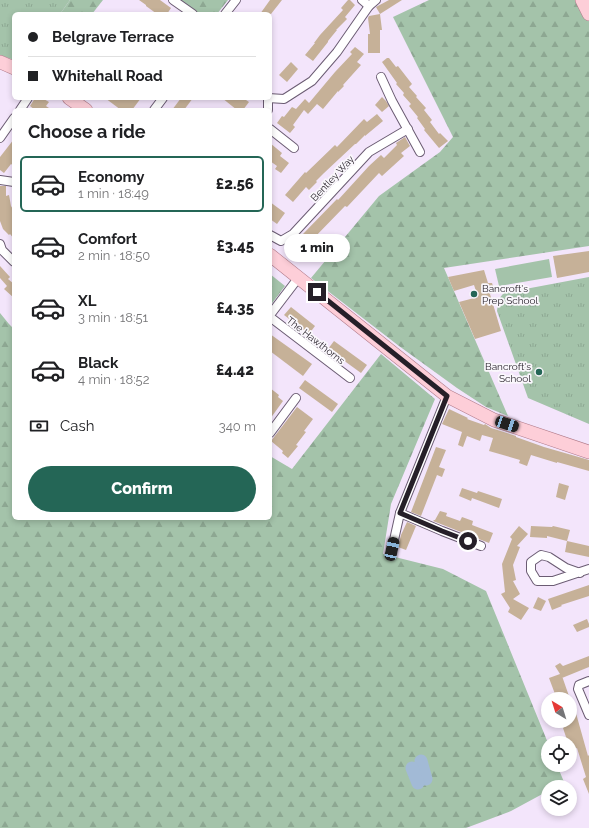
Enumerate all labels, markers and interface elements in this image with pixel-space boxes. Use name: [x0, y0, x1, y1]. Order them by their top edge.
text: Belgrave Terrace: [52, 28, 174, 46]
text: Whitehall Road: [52, 67, 163, 85]
text: Choose a ride: [28, 121, 146, 142]
street label: Bentley Way: [309, 153, 357, 203]
icon: car: [30, 166, 66, 202]
text: Economy: [78, 168, 145, 186]
text: £2.56: [216, 175, 254, 193]
text: 1 min · 18:49: [78, 186, 149, 201]
icon: car: [30, 228, 66, 264]
text: Comfort: [78, 230, 137, 248]
callout: 1 min: [284, 234, 350, 262]
text: £3.45: [216, 237, 254, 255]
text: 1 min: [300, 240, 334, 255]
text: 2 min · 18:50: [78, 248, 150, 263]
route end: [308, 283, 326, 301]
place label: Bancroft's Prep School: [482, 283, 538, 306]
marker: Bancroft's Prep School: [469, 289, 479, 299]
icon: car: [30, 290, 66, 326]
text: XL: [78, 292, 96, 310]
text: £4.35: [216, 299, 254, 317]
text: 3 min · 18:51: [78, 310, 148, 325]
street label: The Hawthorns: [285, 314, 347, 367]
icon: car: [30, 352, 66, 388]
text: Black: [78, 354, 118, 372]
text: £4.42: [216, 361, 254, 379]
place label: Bancroft's School: [485, 361, 531, 384]
marker: Bancroft's School: [534, 367, 544, 377]
text: 4 min · 18:52: [78, 372, 149, 387]
icon: cash: [28, 415, 50, 437]
car: [494, 415, 520, 433]
text: Cash: [60, 417, 94, 435]
text: 340 m: [219, 419, 256, 434]
button: Confirm: [28, 466, 256, 512]
route start: [459, 532, 477, 550]
car: [384, 536, 400, 562]
north arrow: [541, 692, 577, 728]
map controls: [541, 692, 577, 816]
button: locate: [541, 736, 577, 772]
button: layers: [541, 780, 577, 816]

